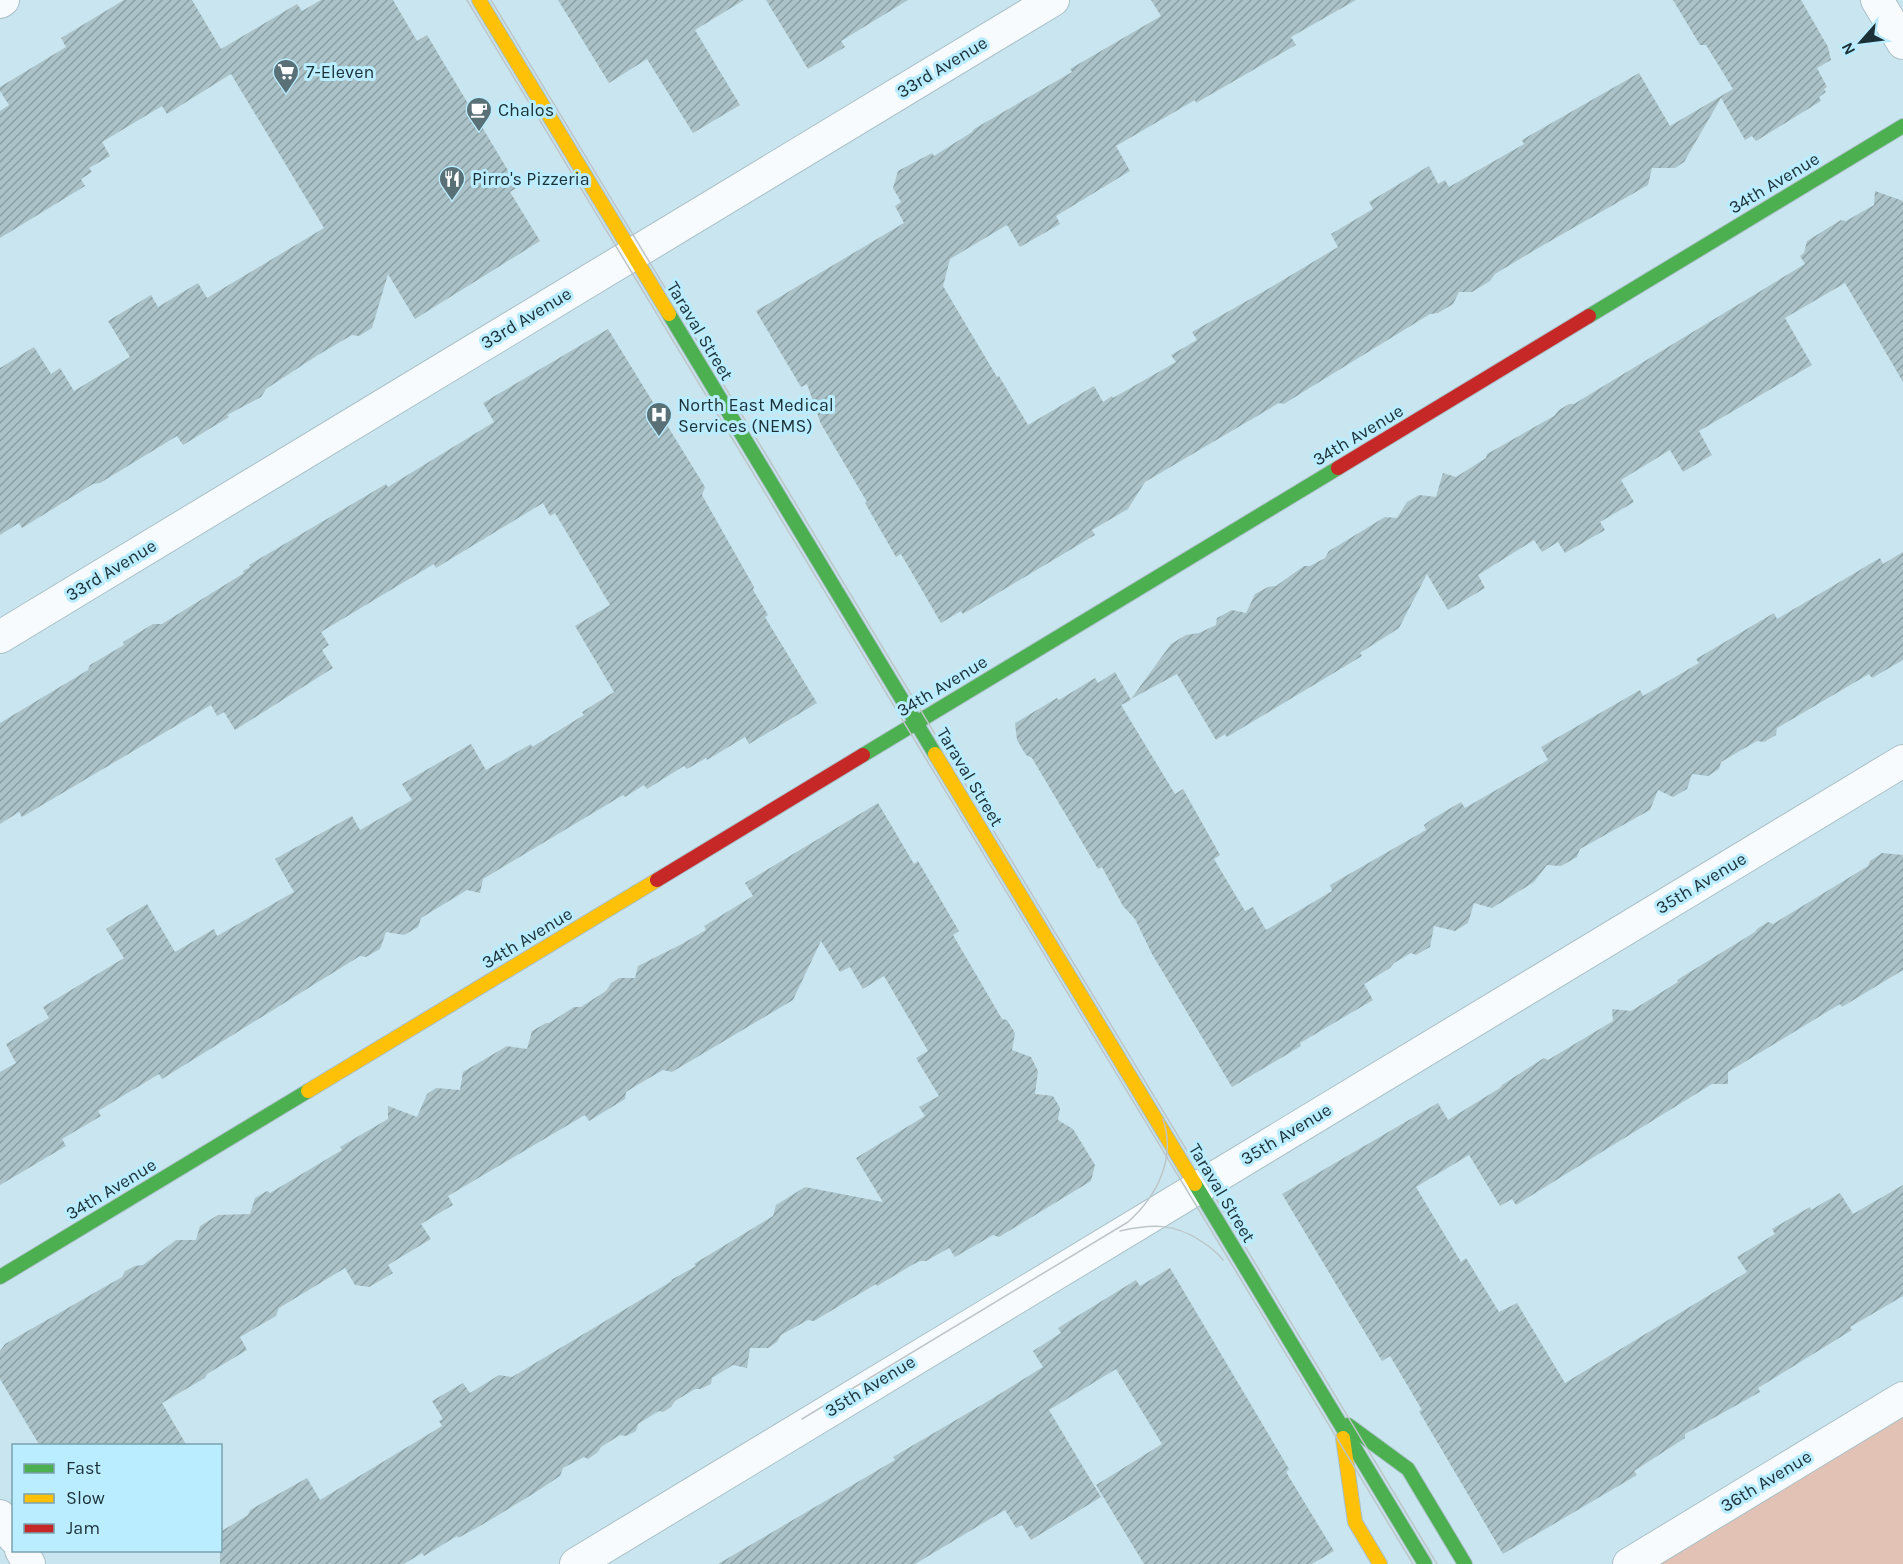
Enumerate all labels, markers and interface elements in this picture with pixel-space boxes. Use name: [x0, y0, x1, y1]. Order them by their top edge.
north arrow: [1831, 12, 1891, 72]
street label: 33rd Avenue: [893, 31, 991, 103]
text: N: [1837, 39, 1859, 58]
supermarket icon: 7-Eleven: [271, 57, 301, 95]
place label: 7-Eleven: [306, 61, 374, 83]
cafe icon: Chalos: [464, 95, 494, 133]
place label: Chalos: [498, 99, 554, 121]
street label: 34th Avenue: [1725, 147, 1823, 219]
restaurant icon: Pirro's Pizzeria: [437, 164, 467, 202]
place label: Pirro's Pizzeria: [472, 168, 590, 190]
street label: Taraval Street: [662, 278, 738, 385]
street label: 33rd Avenue: [477, 282, 575, 354]
place label: North East Medical Services (NEMS): [678, 394, 834, 437]
street label: 34th Avenue: [1309, 399, 1407, 471]
hospital icon: North East Medical Services (NEMS): [644, 400, 674, 438]
street label: 33rd Avenue: [62, 534, 160, 606]
street label: 34th Avenue: [893, 650, 991, 722]
street label: Taraval Street: [932, 724, 1008, 831]
street label: 35th Avenue: [1652, 847, 1750, 919]
street label: 34th Avenue: [478, 902, 576, 974]
street label: 35th Avenue: [1237, 1098, 1335, 1170]
street label: Taraval Street: [1184, 1140, 1260, 1247]
street label: 34th Avenue: [62, 1153, 160, 1225]
street label: 35th Avenue: [821, 1350, 919, 1422]
legend: [12, 1444, 222, 1552]
street label: 36th Avenue: [1717, 1445, 1815, 1517]
text: Fast: [66, 1457, 101, 1479]
text: Slow: [66, 1487, 105, 1509]
text: Jam: [66, 1517, 100, 1539]

